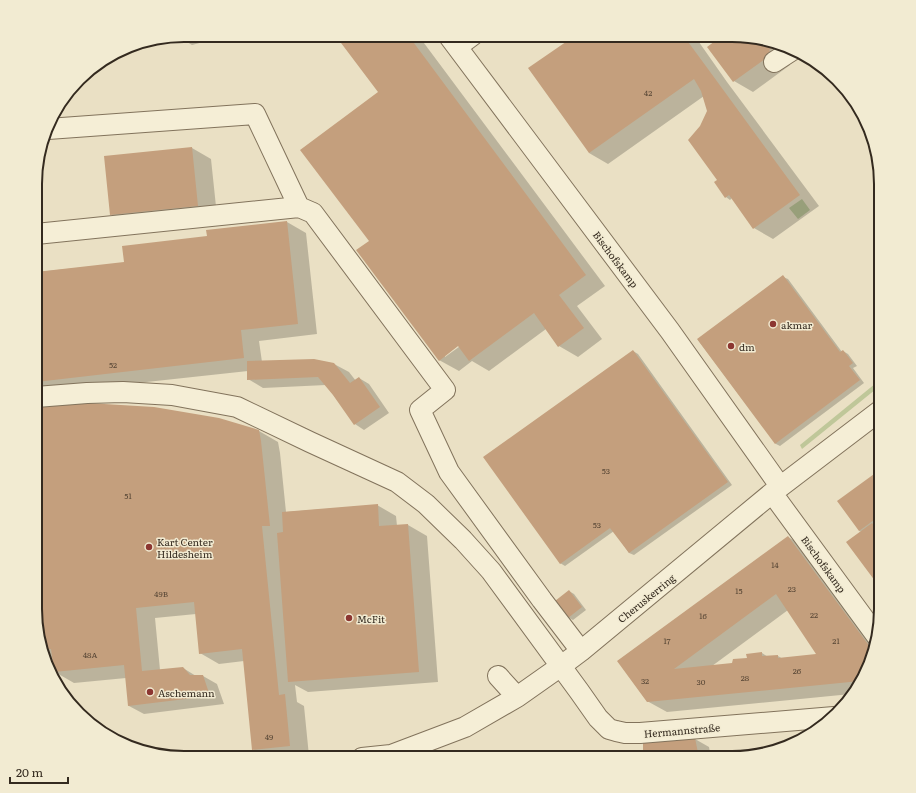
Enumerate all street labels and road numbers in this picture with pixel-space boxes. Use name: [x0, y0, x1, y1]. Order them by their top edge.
street label: Bischofskamp: [590, 228, 642, 290]
street label: Bischofskamp: [798, 532, 850, 596]
street label: Cheruskerring: [614, 570, 678, 626]
street label: Hermannstraße: [643, 719, 721, 741]

